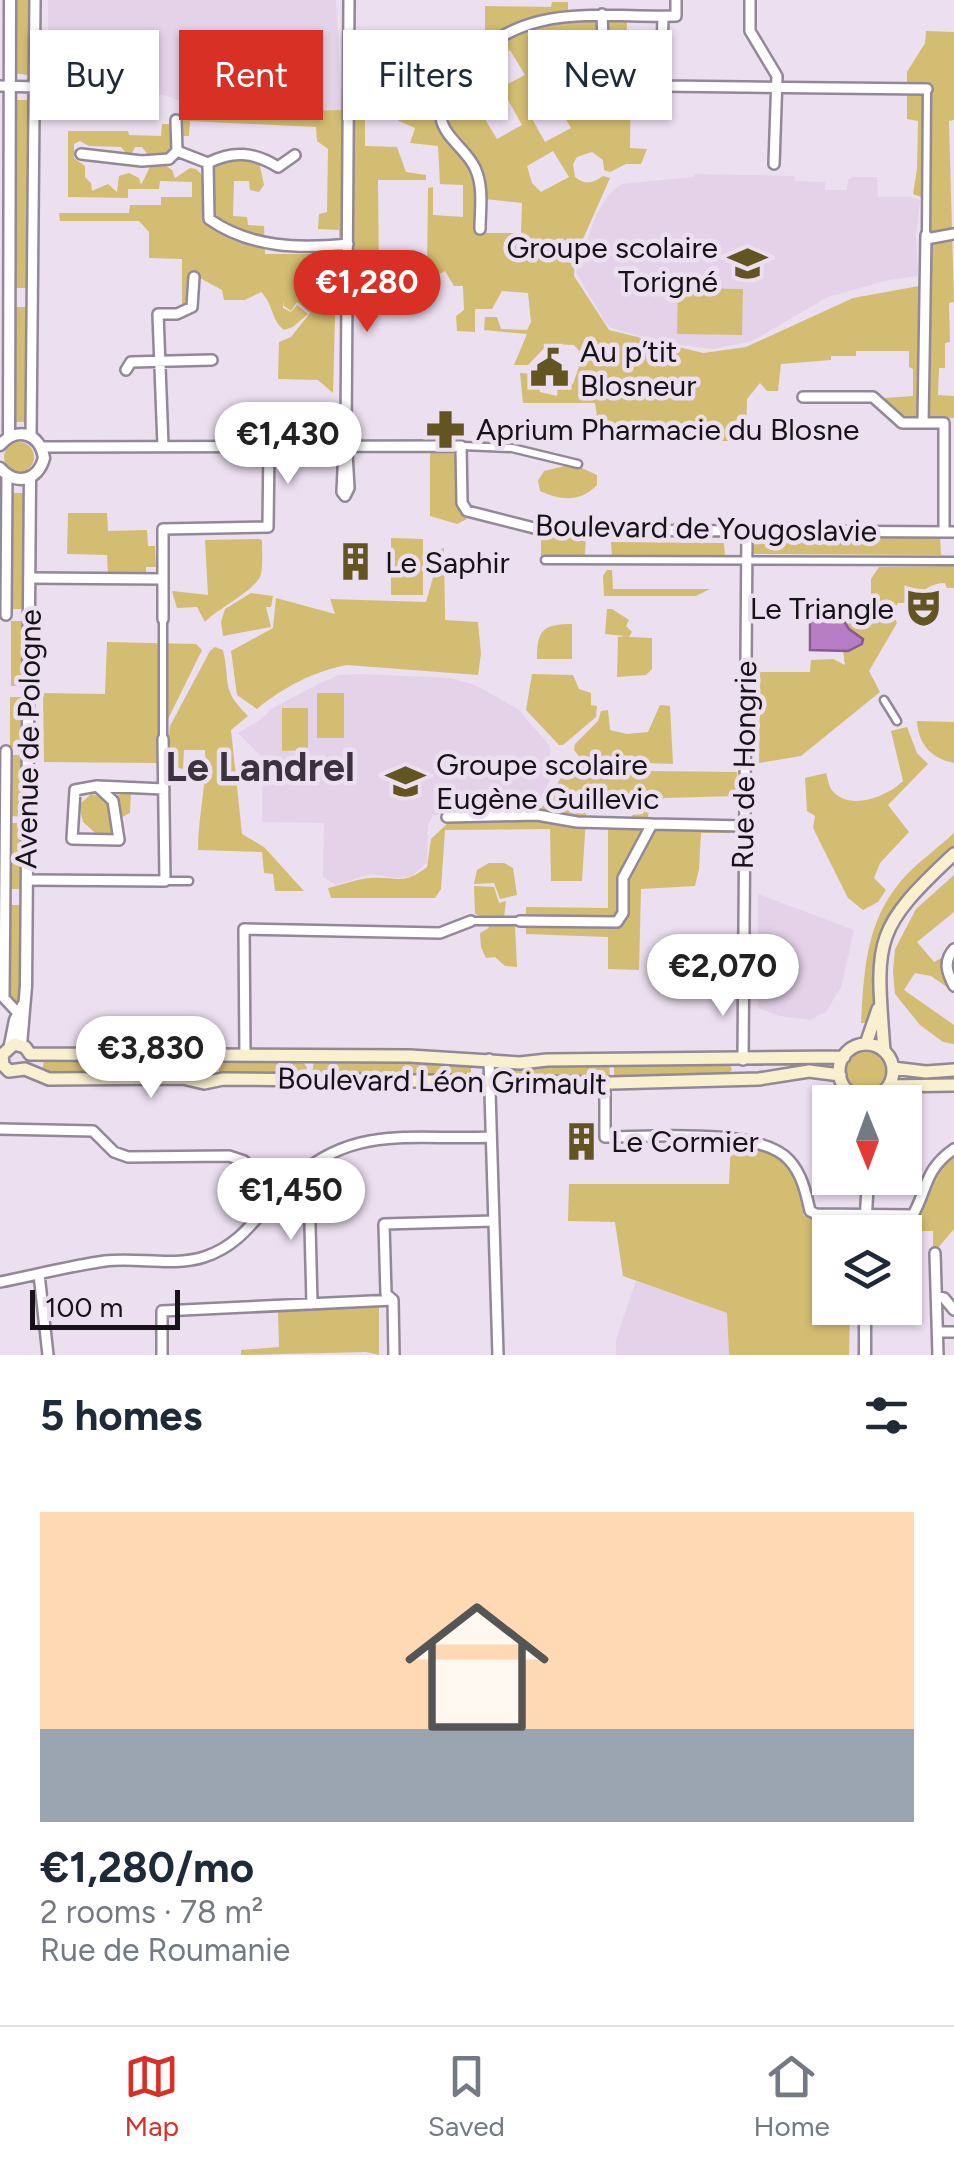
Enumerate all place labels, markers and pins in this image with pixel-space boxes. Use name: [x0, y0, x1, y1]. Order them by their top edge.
place label: Groupe scolaire Torigné: [506, 229, 718, 300]
school or university icon: Groupe scolaire Torigné: [727, 243, 769, 285]
pin: €1,280: [286, 250, 448, 335]
place label: Au p’tit Blosneur: [580, 333, 696, 404]
public building icon: Au p’tit Blosneur: [529, 347, 571, 389]
pin: €1,430: [207, 402, 369, 487]
pharmacy icon: Aprium Pharmacie du Blosne: [425, 408, 467, 450]
place label: Aprium Pharmacie du Blosne: [476, 411, 859, 448]
building icon: Le Saphir: [334, 541, 376, 583]
place label: Le Saphir: [385, 544, 510, 581]
theatre icon: Le Triangle: [903, 587, 945, 629]
place label: Le Triangle: [750, 590, 894, 627]
place label: Groupe scolaire Eugène Guillevic: [436, 746, 660, 817]
school or university icon: Groupe scolaire Eugène Guillevic: [385, 760, 427, 802]
pin: €2,070: [642, 934, 804, 1019]
pin: €3,830: [70, 1016, 232, 1101]
building icon: Le Cormier: [560, 1120, 602, 1162]
place label: Le Cormier: [611, 1123, 759, 1160]
pin: €1,450: [210, 1158, 372, 1243]

